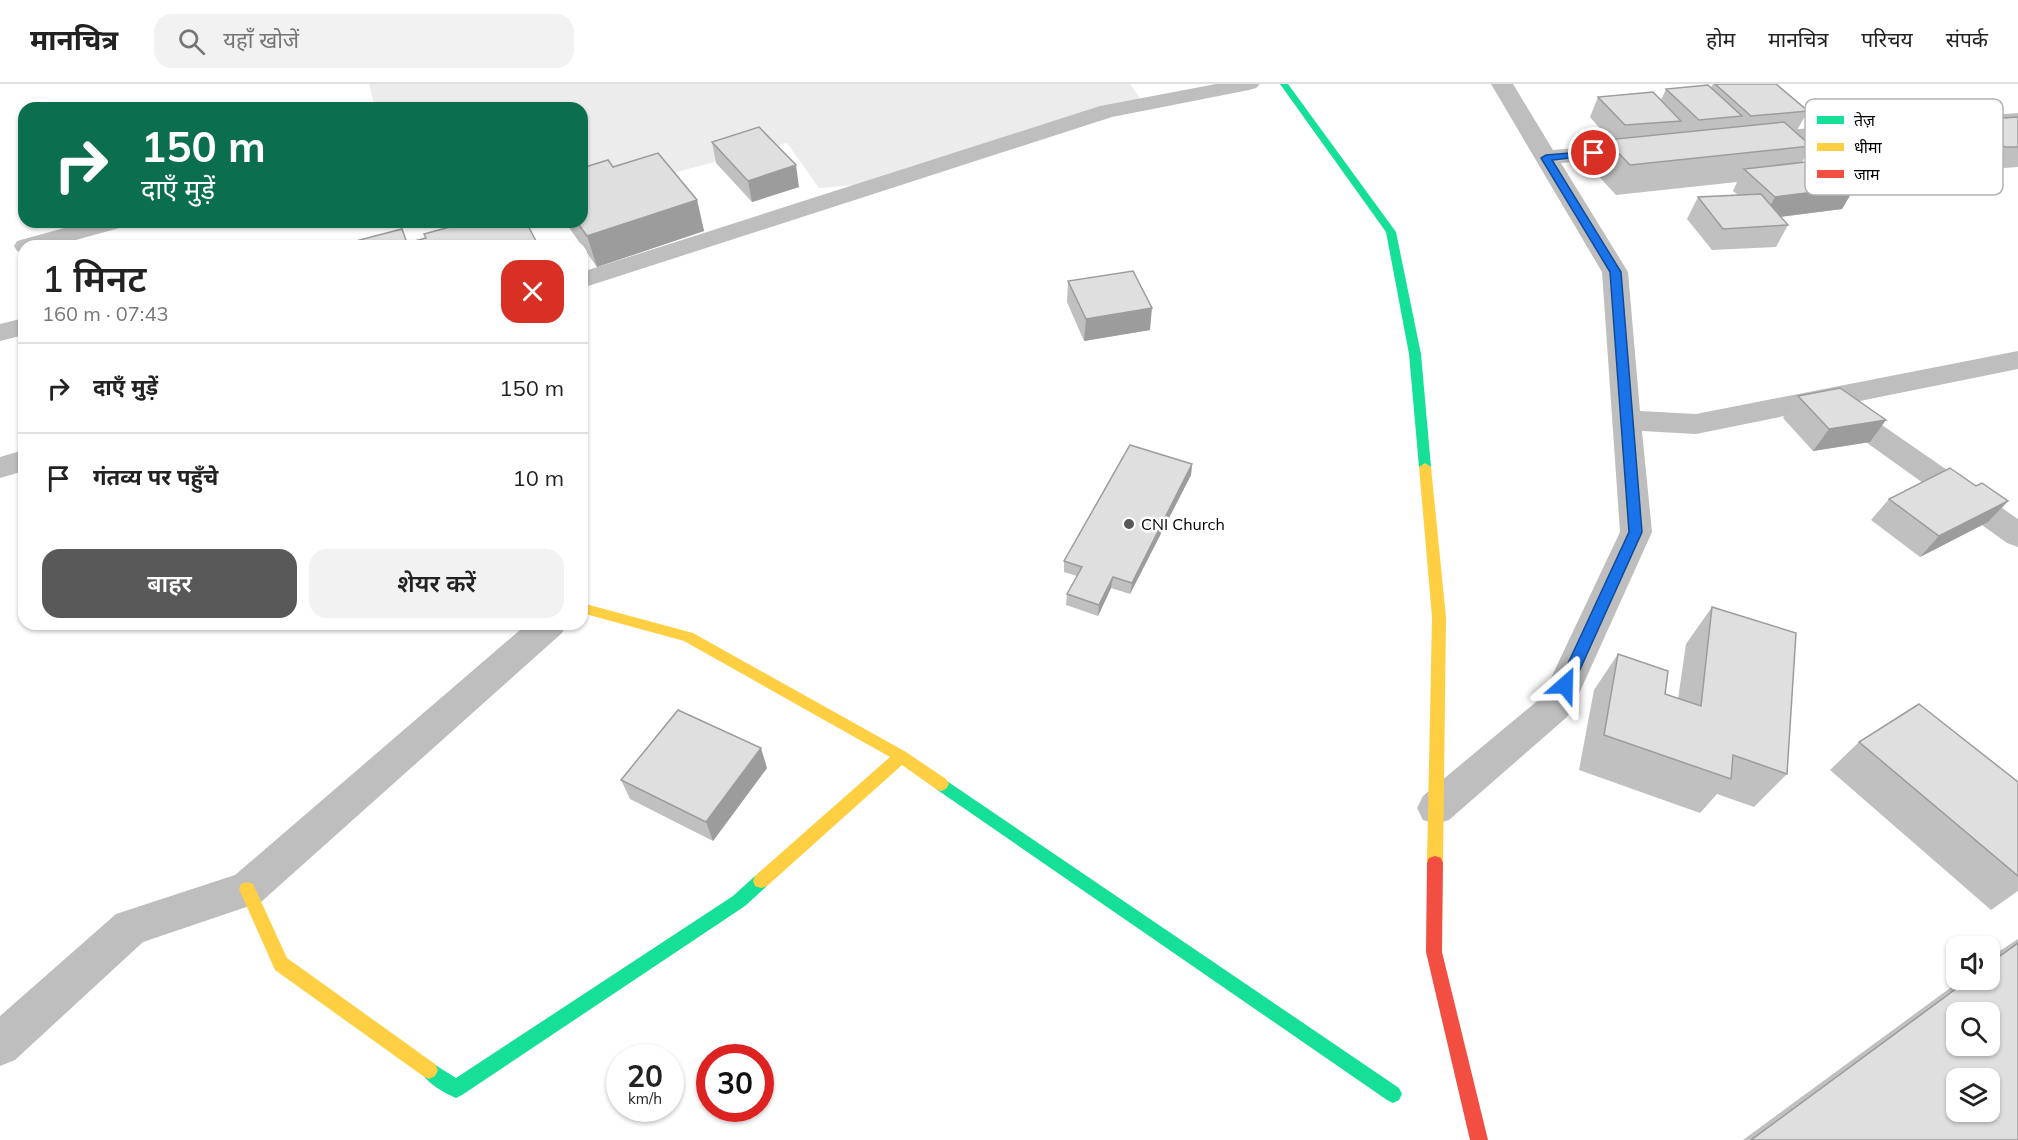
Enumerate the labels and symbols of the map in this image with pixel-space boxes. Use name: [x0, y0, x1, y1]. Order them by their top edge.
legend: [1805, 99, 2003, 195]
text: तेज़: [1854, 110, 1876, 130]
pin: [1568, 127, 1619, 178]
text: धीमा: [1854, 137, 1883, 157]
text: जाम: [1854, 164, 1880, 184]
place label: CNI Church: [1141, 514, 1225, 534]
marker: CNI Church: [1122, 517, 1136, 531]
position arrow: [1533, 653, 1597, 717]
speed limit sign: 30: [696, 1044, 774, 1122]

